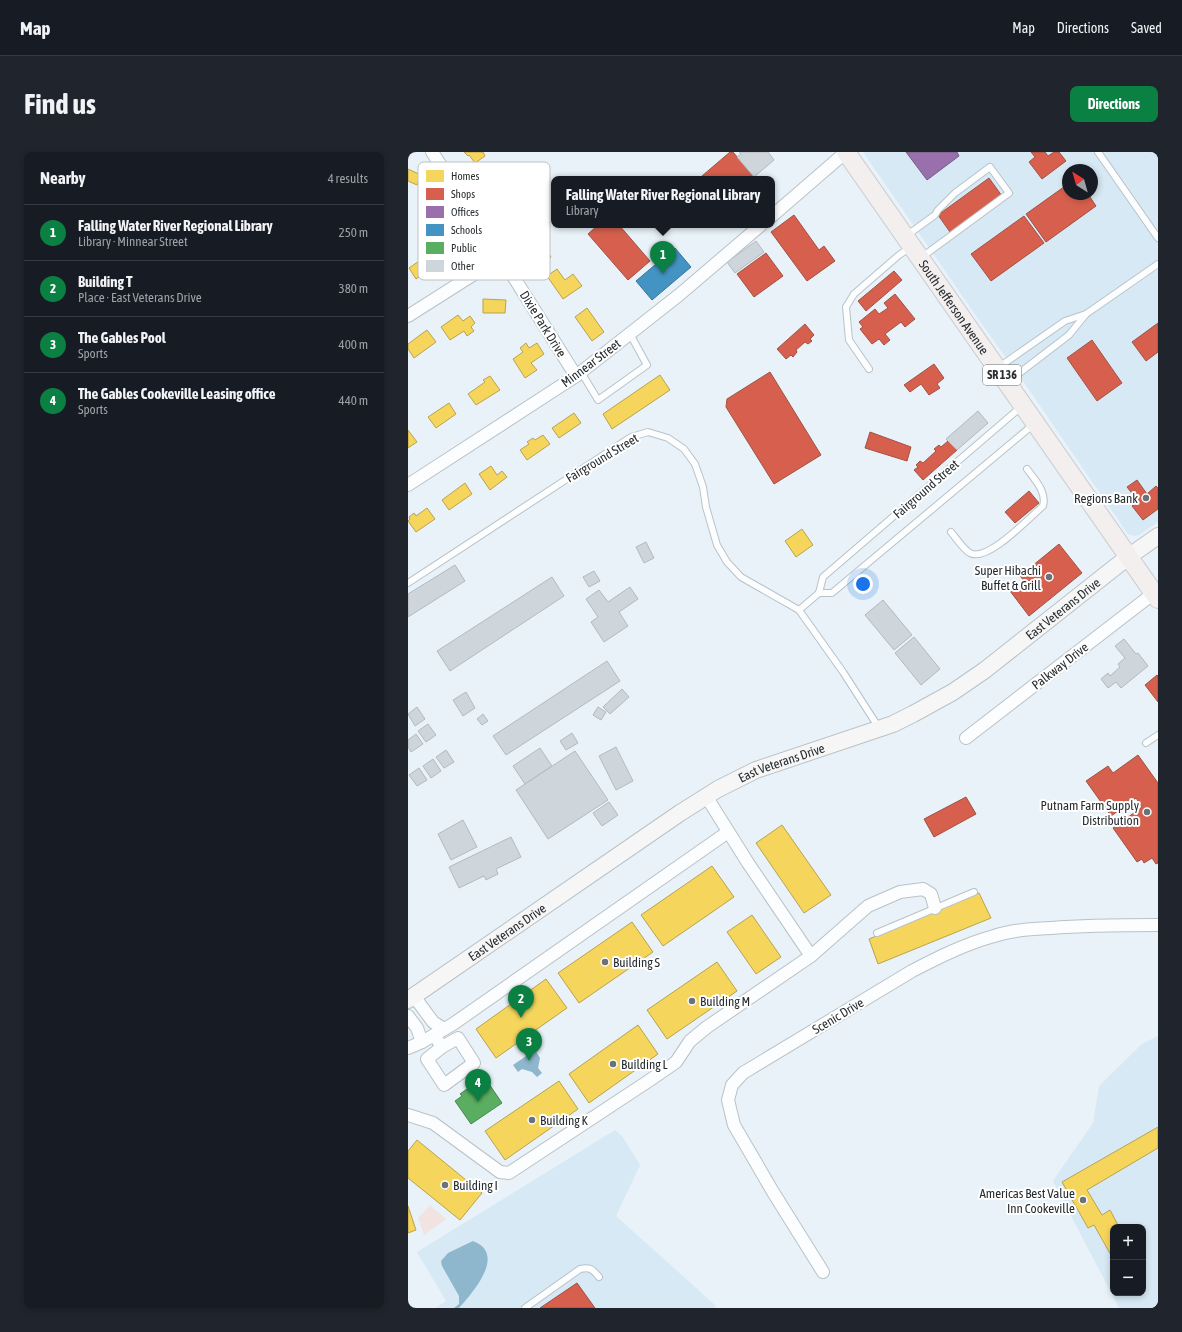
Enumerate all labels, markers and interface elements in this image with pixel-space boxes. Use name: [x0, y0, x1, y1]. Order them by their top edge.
text: Map: [20, 17, 51, 39]
text: Map: [1012, 20, 1035, 36]
text: Directions: [1057, 20, 1109, 36]
text: Saved: [1131, 20, 1162, 36]
button: Directions: [1070, 86, 1158, 122]
text: Find us: [24, 88, 96, 120]
legend: [418, 162, 550, 280]
north arrow: [1062, 164, 1098, 200]
text: Nearby: [40, 168, 86, 188]
text: Homes: [451, 170, 479, 182]
text: 4 results: [328, 171, 368, 186]
popup: [551, 176, 775, 228]
text: Falling Water River Regional Library: [566, 186, 760, 203]
text: Shops: [451, 188, 475, 200]
text: Library: [566, 203, 599, 218]
text: Offices: [451, 206, 479, 218]
text: Falling Water River Regional Library: [78, 217, 273, 234]
text: Schools: [451, 224, 482, 236]
text: 1: [50, 225, 56, 240]
text: 250 m: [339, 225, 368, 240]
text: Library · Minnear Street: [78, 234, 188, 249]
pin: 1: [650, 241, 676, 274]
text: Public: [451, 242, 477, 254]
street label: South Jefferson Avenue: [916, 257, 992, 357]
text: Other: [451, 260, 475, 272]
text: Building T: [78, 273, 133, 290]
text: 2: [50, 281, 56, 296]
text: 380 m: [339, 281, 368, 296]
street label: Dixie Park Drive: [517, 288, 569, 360]
text: Place · East Veterans Drive: [78, 290, 202, 305]
text: The Gables Pool: [78, 329, 166, 346]
street label: Minnear Street: [558, 336, 624, 390]
text: 3: [50, 337, 56, 352]
text: 400 m: [339, 337, 368, 352]
text: Sports: [78, 346, 108, 361]
road number: SR 136: [983, 365, 1021, 385]
text: The Gables Cookeville Leasing office: [78, 385, 276, 402]
text: 4: [50, 393, 56, 408]
text: 440 m: [339, 393, 368, 408]
text: Sports: [78, 402, 108, 417]
street label: Fairground Street: [563, 430, 641, 486]
street label: Fairground Street: [890, 456, 962, 522]
place label: Regions Bank: [1074, 491, 1138, 506]
marker: Regions Bank: [1141, 493, 1151, 503]
place label: Super Hibachi Buffet & Grill: [975, 563, 1042, 593]
marker: Super Hibachi Buffet & Grill: [1044, 572, 1054, 582]
your location: [853, 574, 873, 594]
street label: East Veterans Drive: [1023, 574, 1103, 643]
street label: Palkway Drive: [1029, 639, 1091, 693]
street label: East Veterans Drive: [736, 740, 827, 785]
place label: Putnam Farm Supply Distribution: [1040, 798, 1140, 828]
marker: Putnam Farm Supply Distribution: [1142, 807, 1152, 817]
street label: East Veterans Drive: [465, 900, 549, 964]
place label: Building S: [613, 955, 661, 970]
marker: Building S: [600, 957, 610, 967]
pin: 2: [508, 985, 534, 1018]
place label: Building M: [700, 994, 750, 1009]
street label: Scenic Drive: [810, 995, 866, 1037]
marker: Building M: [687, 996, 697, 1006]
pin: 3: [516, 1028, 542, 1061]
place label: Building L: [621, 1057, 668, 1072]
marker: Building L: [608, 1059, 618, 1069]
pin: 4: [465, 1069, 491, 1102]
place label: Building K: [540, 1113, 589, 1128]
marker: Building K: [527, 1115, 537, 1125]
place label: Building I: [453, 1178, 498, 1193]
marker: Building I: [440, 1180, 450, 1190]
place label: Americas Best Value Inn Cookeville: [979, 1186, 1075, 1216]
marker: Americas Best Value Inn Cookeville: [1078, 1195, 1088, 1205]
map controls: [1110, 1224, 1146, 1296]
button: +: [1110, 1224, 1146, 1260]
button: −: [1110, 1260, 1146, 1296]

